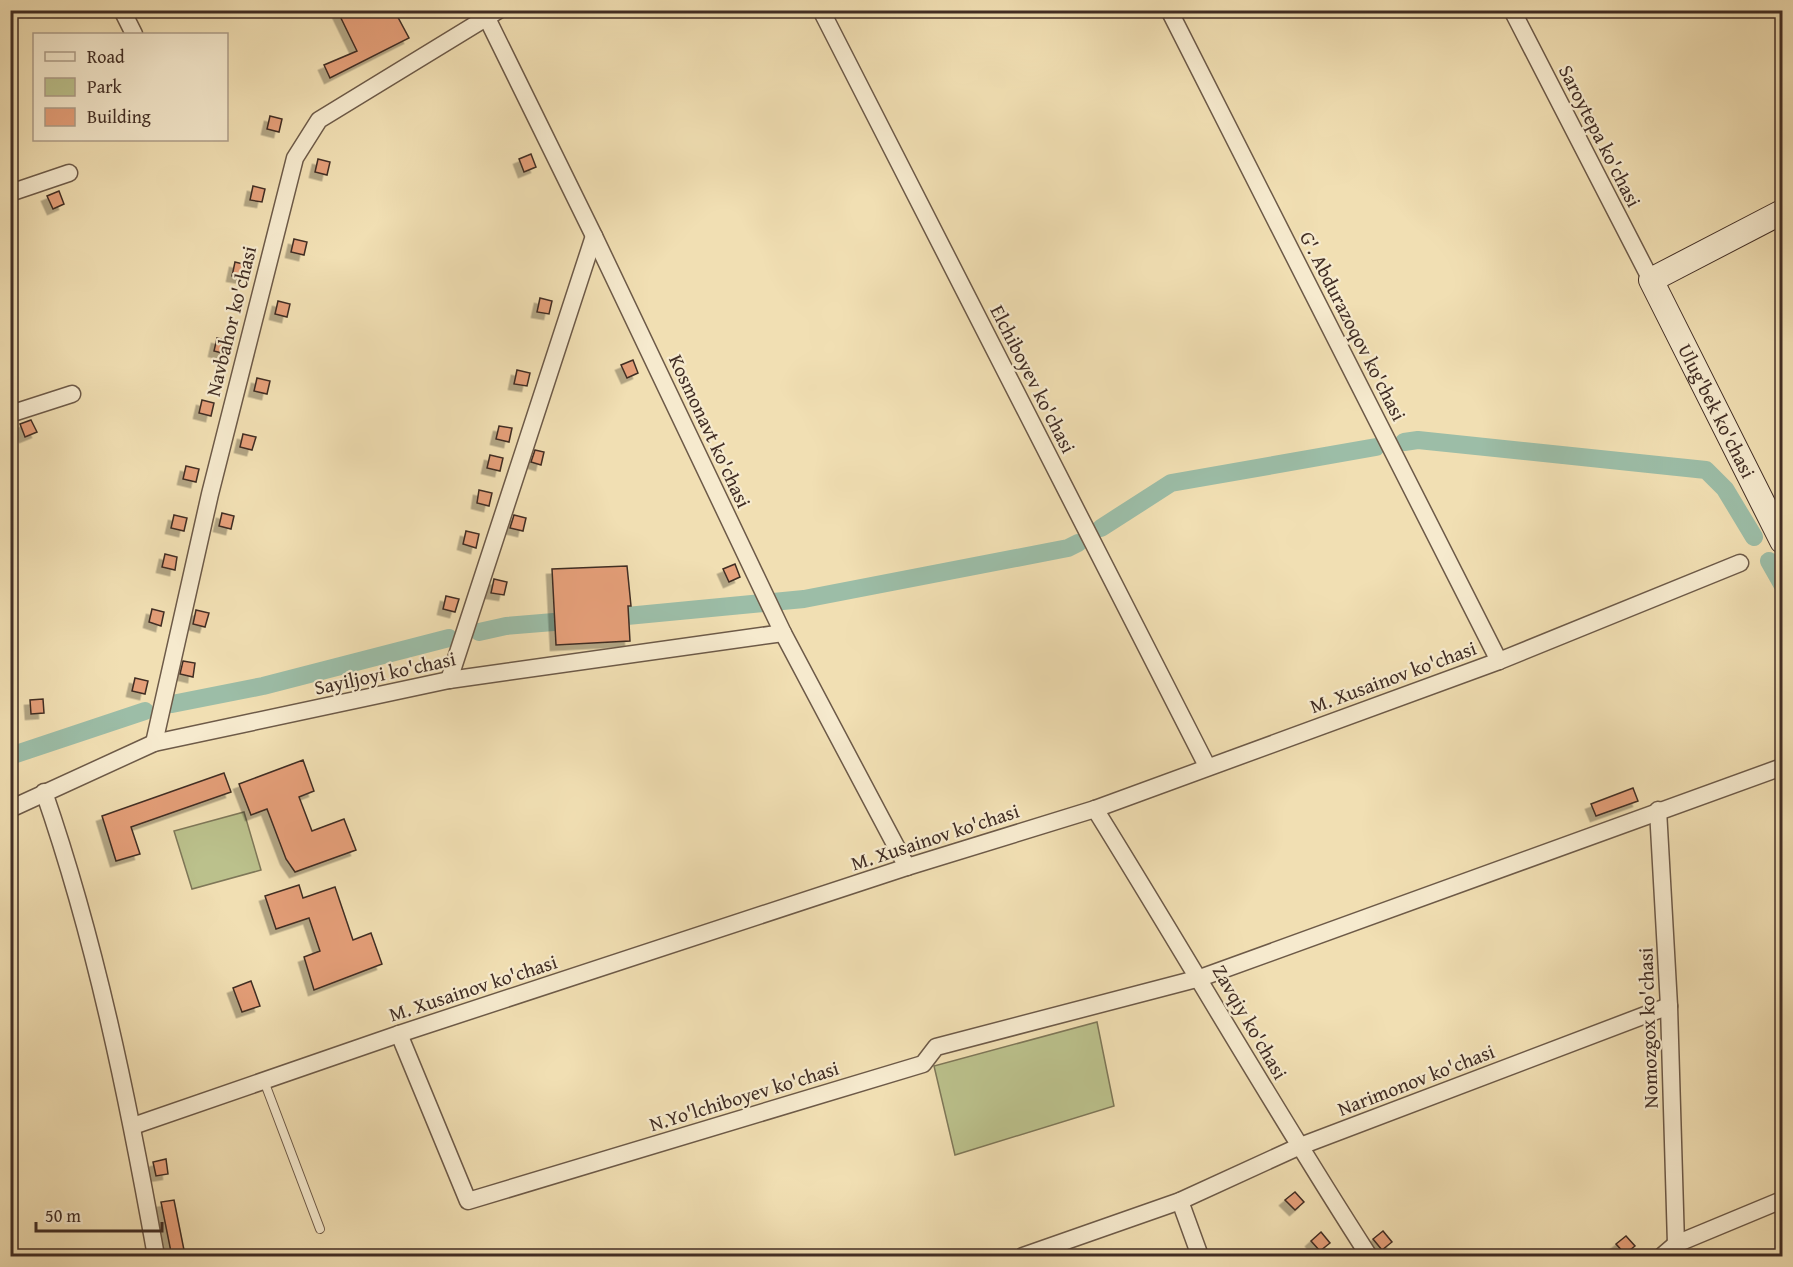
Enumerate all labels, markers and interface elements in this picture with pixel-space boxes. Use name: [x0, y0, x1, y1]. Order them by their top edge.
legend: [33, 33, 228, 141]
text: Road: [87, 43, 125, 70]
street label: Saroytepa ko'chasi: [1552, 60, 1649, 212]
text: Park: [87, 73, 123, 100]
text: Building: [87, 103, 151, 130]
street label: G'. Abdurazoqov ko'chasi: [1293, 226, 1414, 426]
street label: Navbahor ko'chasi: [198, 242, 263, 399]
street label: Elchiboyev ko'chasi: [984, 300, 1084, 458]
street label: Ulug'bek ko'chasi: [1671, 338, 1763, 483]
street label: Kosmonavt ko'chasi: [662, 349, 759, 513]
street label: M. Xusainov ko'chasi: [1306, 633, 1480, 720]
street label: Sayiljoyi ko'chasi: [312, 643, 459, 702]
street label: M. Xusainov ko'chasi: [847, 796, 1023, 877]
street label: M. Xusainov ko'chasi: [385, 947, 561, 1028]
street label: Nomozgox ko'chasi: [1630, 947, 1665, 1109]
street label: Zavqiy ko'chasi: [1206, 959, 1295, 1085]
street label: Narimonov ko'chasi: [1333, 1036, 1499, 1123]
street label: N.Yo'lchiboyev ko'chasi: [645, 1053, 843, 1138]
scale bar: [36, 1195, 162, 1233]
text: 50 m: [45, 1202, 81, 1229]

